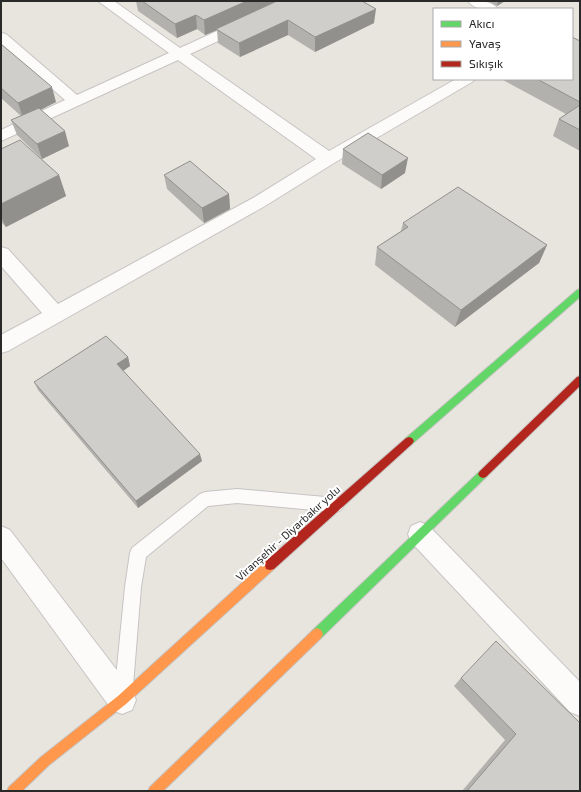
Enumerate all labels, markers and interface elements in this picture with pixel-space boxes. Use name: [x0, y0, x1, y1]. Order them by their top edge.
legend: [433, 8, 573, 80]
text: Akıcı: [469, 16, 494, 30]
text: Yavaş: [469, 36, 501, 51]
text: Sıkışık: [469, 56, 503, 71]
street label: Viranşehir - Diyarbakır yolu: [233, 482, 343, 584]

